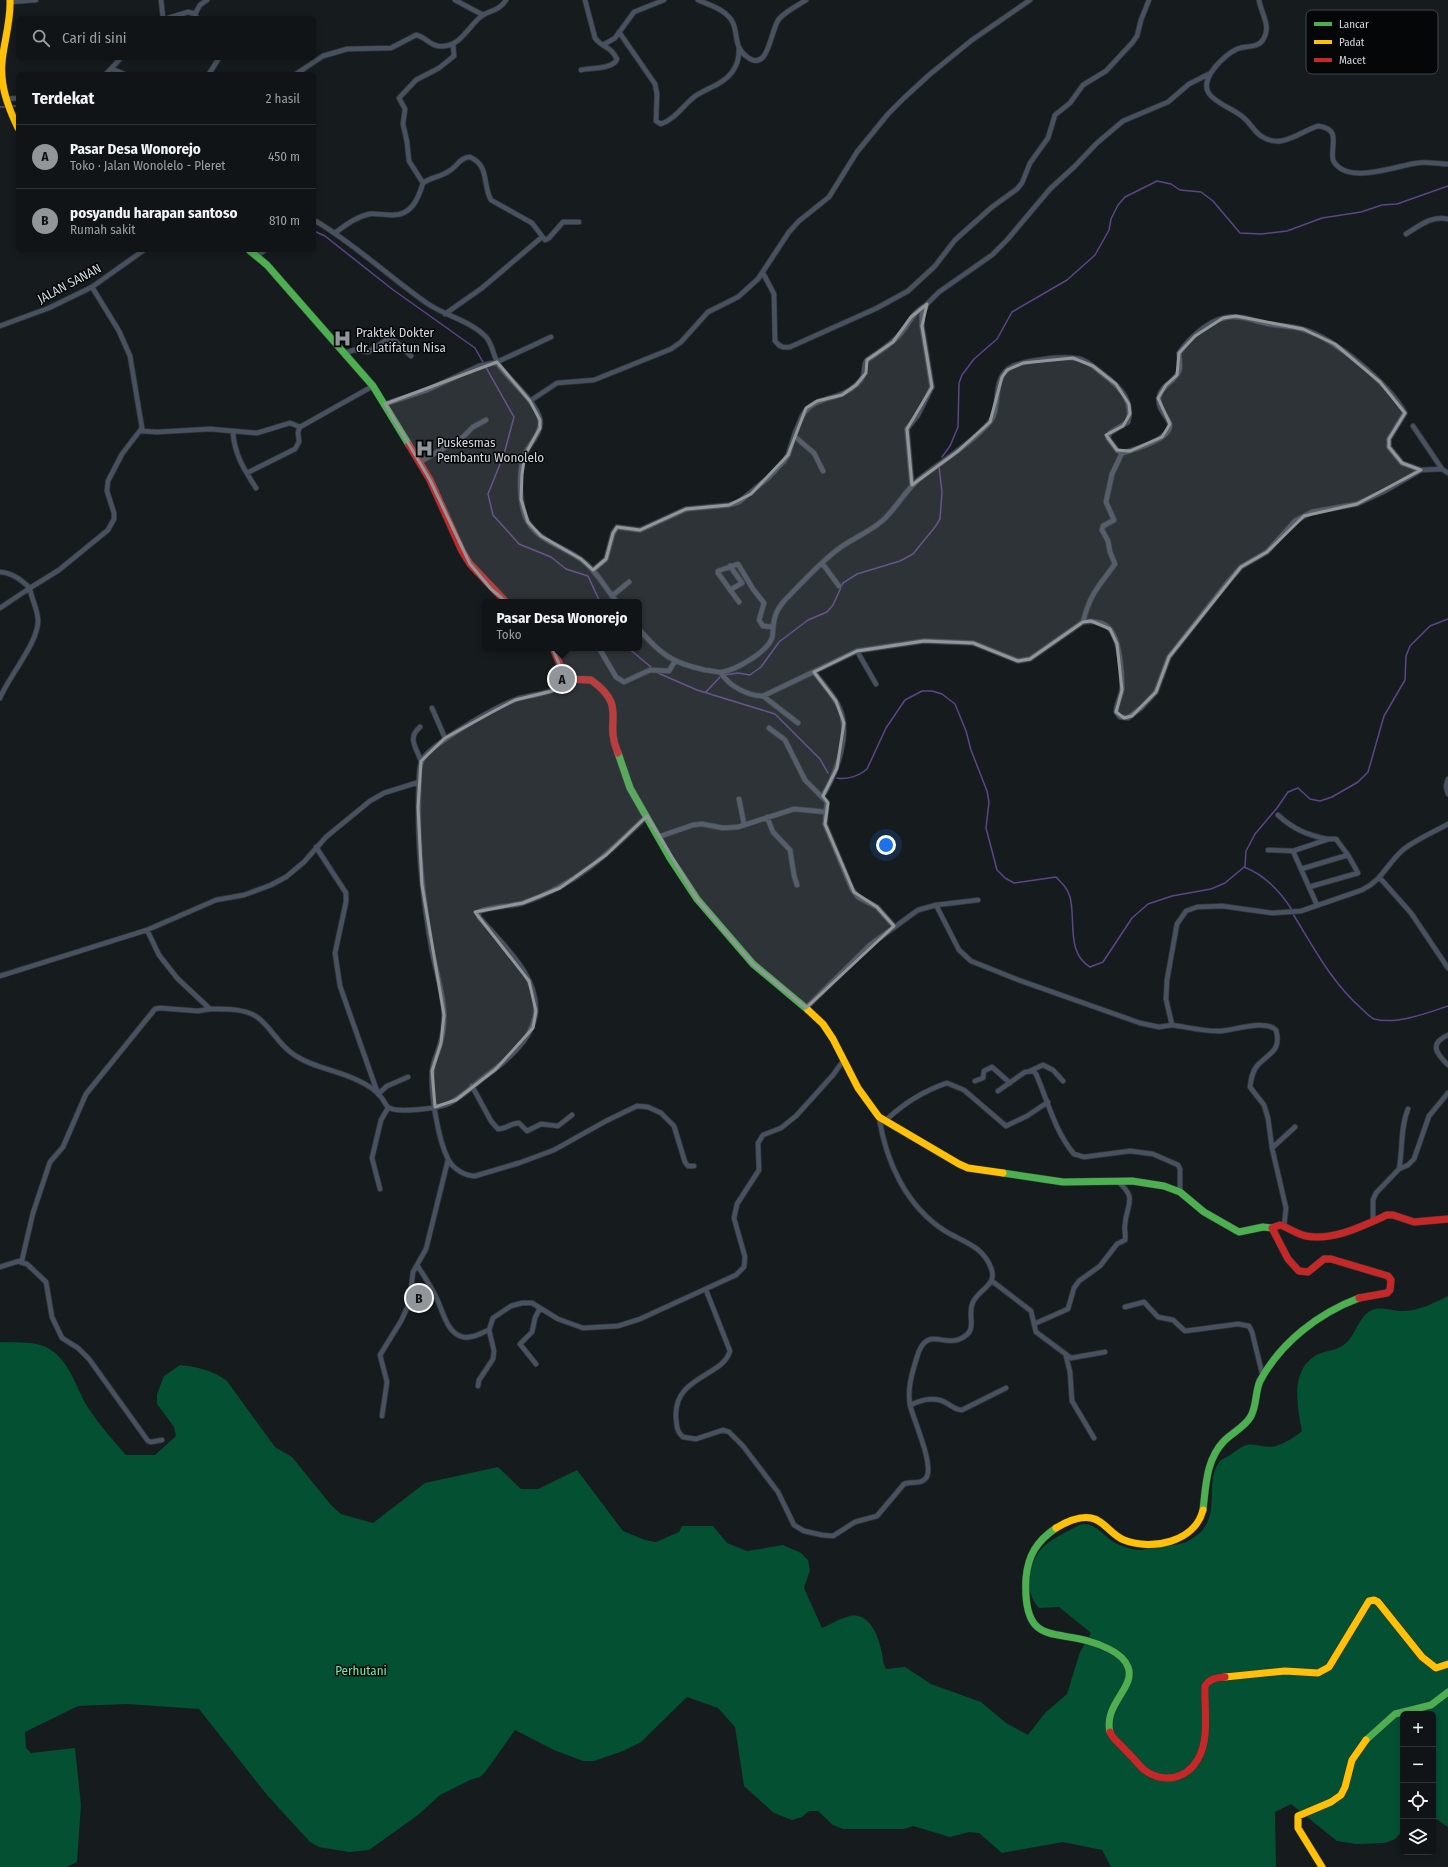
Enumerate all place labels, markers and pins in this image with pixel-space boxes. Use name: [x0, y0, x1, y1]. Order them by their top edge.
place label: Praktek Dokter dr. Latifatun Nisa: [356, 325, 446, 355]
hospital icon: Praktek Dokter dr. Latifatun Nisa: [333, 329, 353, 349]
place label: Puskesmas Pembantu Wonolelo: [437, 435, 544, 465]
hospital icon: Puskesmas Pembantu Wonolelo: [414, 439, 434, 459]
pin: A: [549, 664, 575, 694]
pin: B: [406, 1283, 432, 1313]

